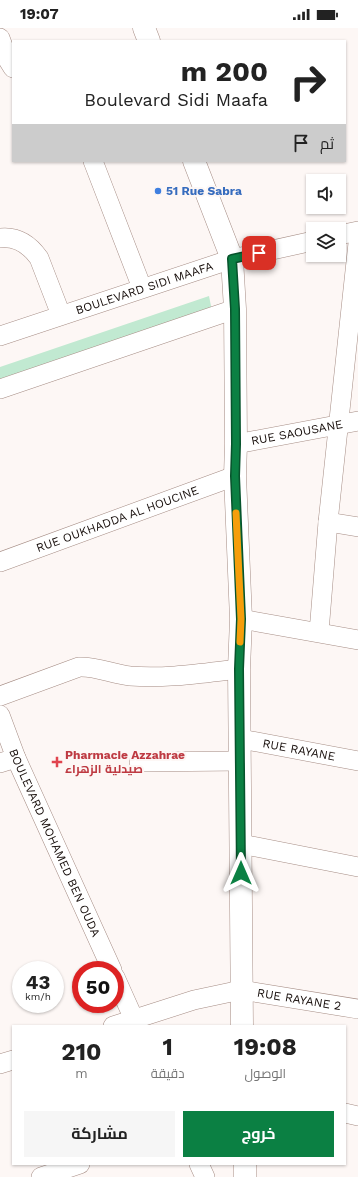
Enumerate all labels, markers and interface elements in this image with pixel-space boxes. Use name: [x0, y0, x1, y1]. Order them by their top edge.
text: 19:07: [20, 5, 59, 23]
text: 200 m: [181, 55, 268, 88]
icon: right: [282, 56, 334, 108]
text: Boulevard Sidi Maafa: [84, 89, 268, 110]
icon: arrive: [290, 132, 312, 154]
text: ثم: [320, 135, 334, 153]
map controls: [306, 174, 346, 262]
button: sound: [306, 174, 346, 214]
place label: 51 Rue Sabra: [166, 184, 242, 198]
marker: 51 Rue Sabra: [153, 186, 163, 196]
button: layers: [306, 222, 346, 262]
pin: [242, 236, 276, 270]
icon: arrive: [248, 242, 270, 264]
street label: BOULEVARD SIDI MAAFA: [74, 259, 215, 317]
street label: RUE SAOUSANE: [250, 417, 344, 448]
street label: RUE OUKHADDA AL HOUCINE: [34, 483, 201, 555]
street label: RUE RAYANE: [261, 736, 337, 764]
street label: BOULEVARD MOHAMED BEN OUDA: [6, 747, 103, 939]
place label: Pharmacie Azzahrae صيدلية الزهراء: [65, 748, 185, 777]
marker: Pharmacie Azzahrae صيدلية الزهراء: [52, 757, 62, 767]
position arrow: [220, 852, 262, 894]
speed limit sign: 50: [72, 961, 124, 1013]
text: 43: [26, 970, 50, 994]
street label: RUE RAYANE 2: [256, 986, 342, 1013]
text: km/h: [25, 991, 51, 1002]
text: 1: [162, 1033, 173, 1061]
text: 19:08: [234, 1033, 297, 1061]
text: 210: [61, 1038, 101, 1066]
text: m: [75, 1066, 88, 1081]
text: دقيقة: [151, 1066, 185, 1081]
text: الوصول: [245, 1066, 286, 1081]
button: مشاركة: [24, 1111, 175, 1157]
button: خروج: [183, 1111, 334, 1157]

